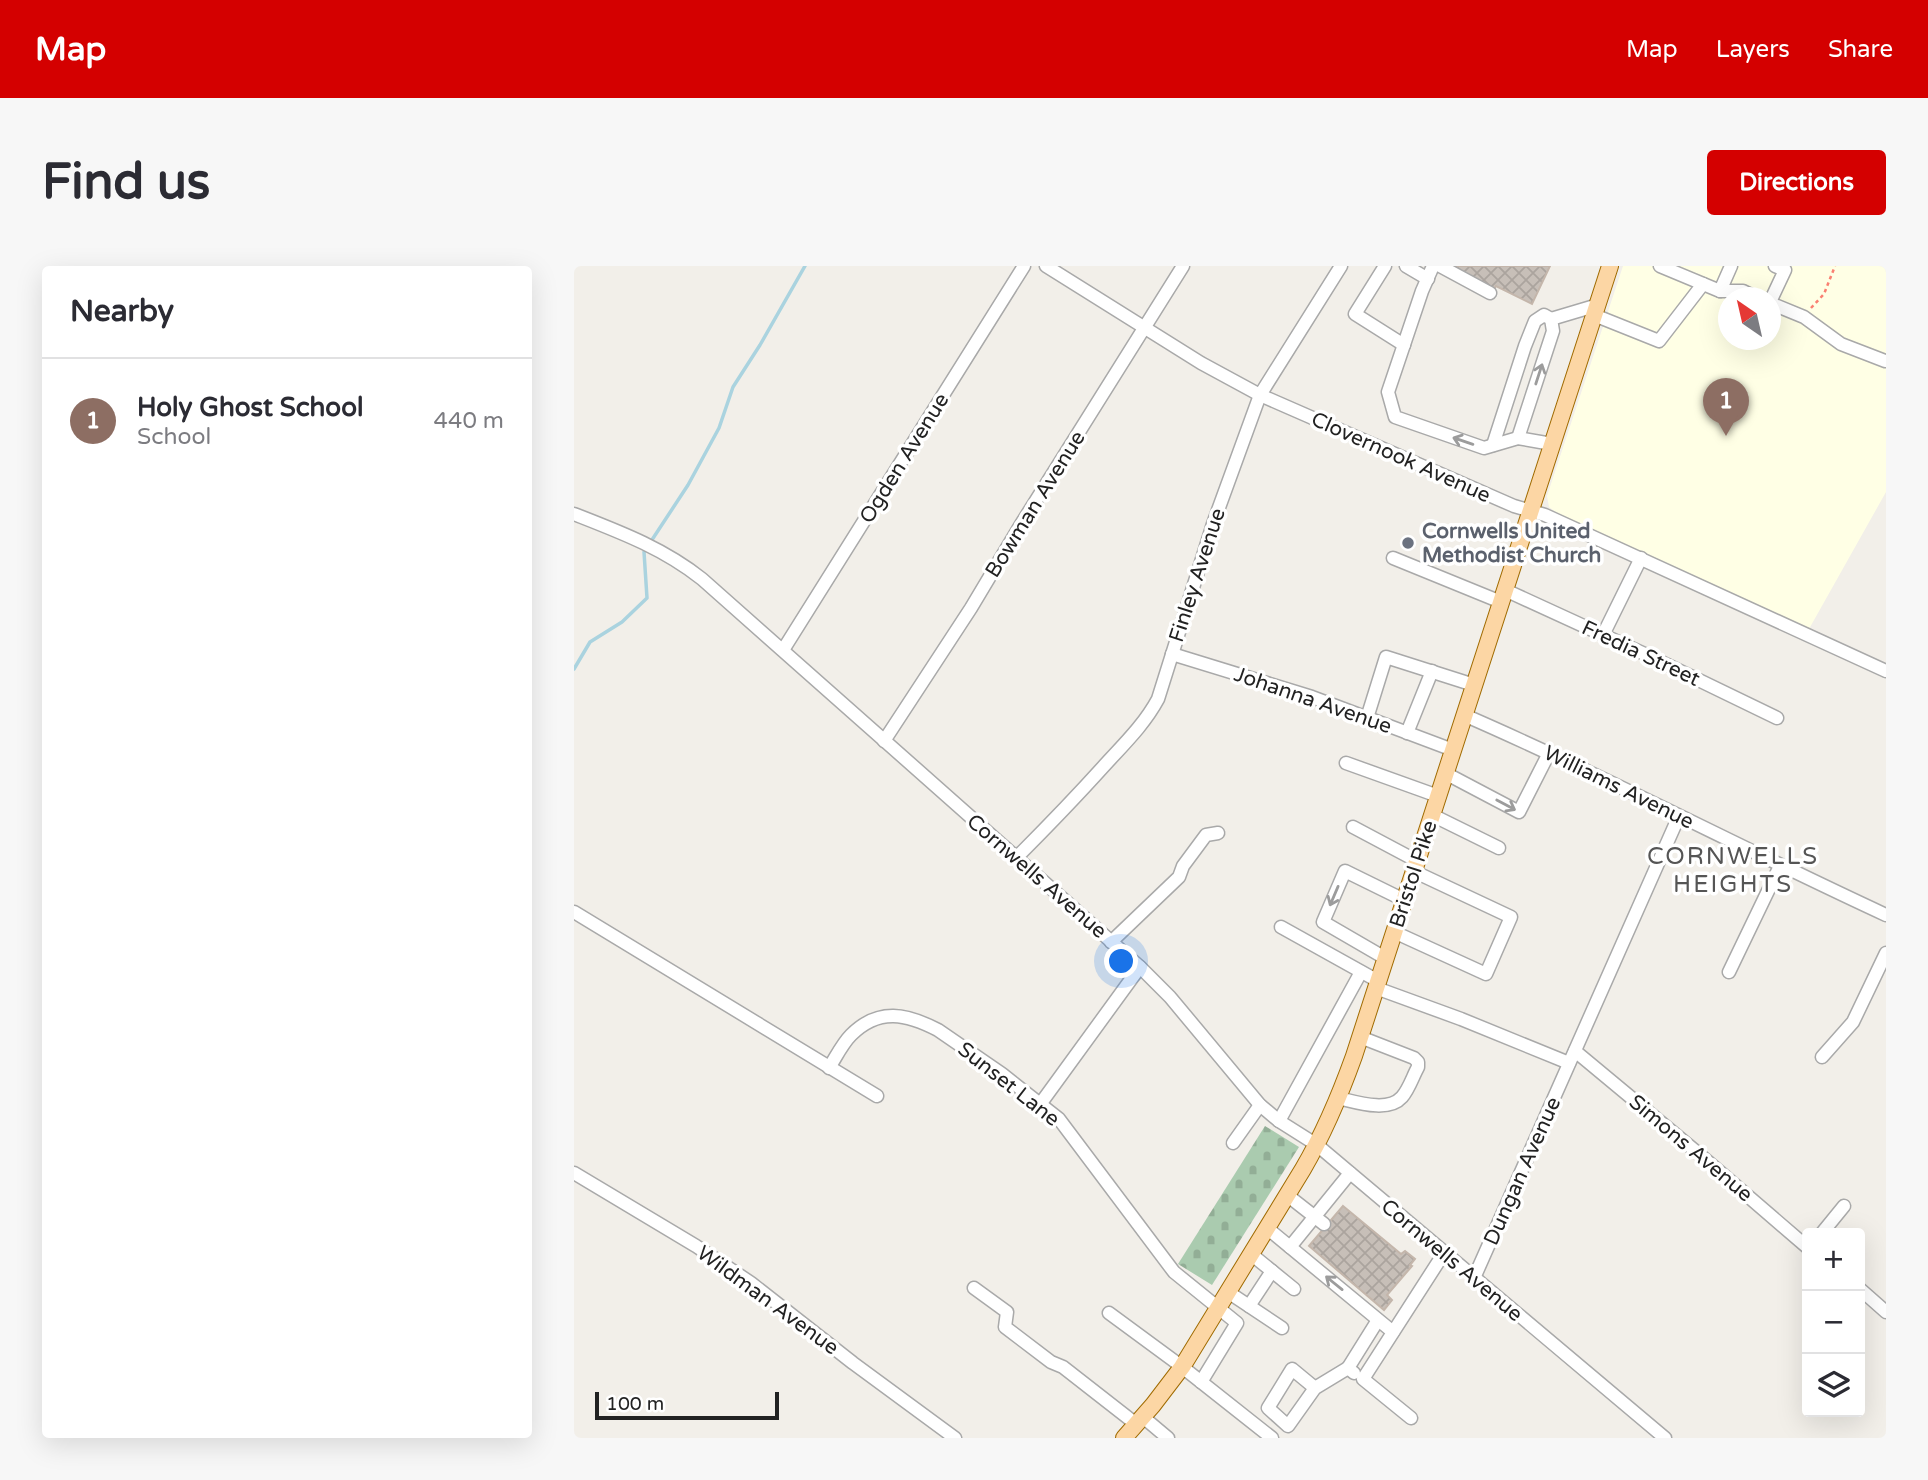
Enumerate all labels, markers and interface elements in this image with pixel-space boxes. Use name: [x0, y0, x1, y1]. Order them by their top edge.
text: Map: [35, 30, 106, 69]
text: Map: [1626, 35, 1678, 64]
text: Layers: [1716, 35, 1790, 64]
text: Share: [1828, 35, 1893, 64]
button: Directions: [1707, 150, 1886, 215]
text: Find us: [42, 153, 210, 212]
north arrow: [1718, 287, 1781, 350]
text: Nearby: [70, 293, 174, 330]
one-way arrow: [1534, 363, 1547, 385]
pin: 1: [1703, 378, 1749, 436]
street label: Ogden Avenue: [854, 389, 954, 528]
text: Holy Ghost School: [137, 392, 363, 423]
text: 1: [86, 407, 100, 435]
text: 440 m: [434, 407, 504, 435]
street label: Clovernook Avenue: [1307, 407, 1494, 508]
text: School: [137, 423, 211, 451]
street label: Bowman Avenue: [980, 426, 1091, 582]
one-way arrow: [1452, 434, 1474, 446]
street label: Finley Avenue: [1164, 505, 1231, 645]
place label: Cornwells United Methodist Church: [1422, 519, 1601, 568]
marker: Cornwells United Methodist Church: [1400, 535, 1416, 551]
street label: Fredia Street: [1578, 615, 1704, 692]
street label: Johanna Avenue: [1231, 662, 1395, 739]
street label: Williams Avenue: [1540, 740, 1698, 835]
one-way arrow: [1495, 799, 1516, 812]
street label: Cornwells Avenue: [962, 809, 1112, 944]
street label: Bristol Pike: [1384, 817, 1443, 931]
district label: CORNWELLS HEIGHTS: [1647, 842, 1819, 899]
one-way arrow: [1327, 885, 1340, 906]
your location: [1104, 944, 1138, 978]
street label: Sunset Lane: [953, 1037, 1065, 1132]
street label: Simons Avenue: [1624, 1089, 1758, 1207]
street label: Dungan Avenue: [1479, 1093, 1566, 1249]
street label: Cornwells Avenue: [1376, 1194, 1528, 1327]
map controls: [1802, 1228, 1865, 1417]
button: +: [1802, 1228, 1865, 1291]
street label: Wildman Avenue: [692, 1241, 844, 1360]
one-way arrow: [1325, 1276, 1343, 1291]
button: −: [1802, 1291, 1865, 1354]
button: layers: [1802, 1354, 1865, 1417]
scale bar: [595, 1389, 779, 1421]
text: 100 m: [606, 1393, 664, 1415]

